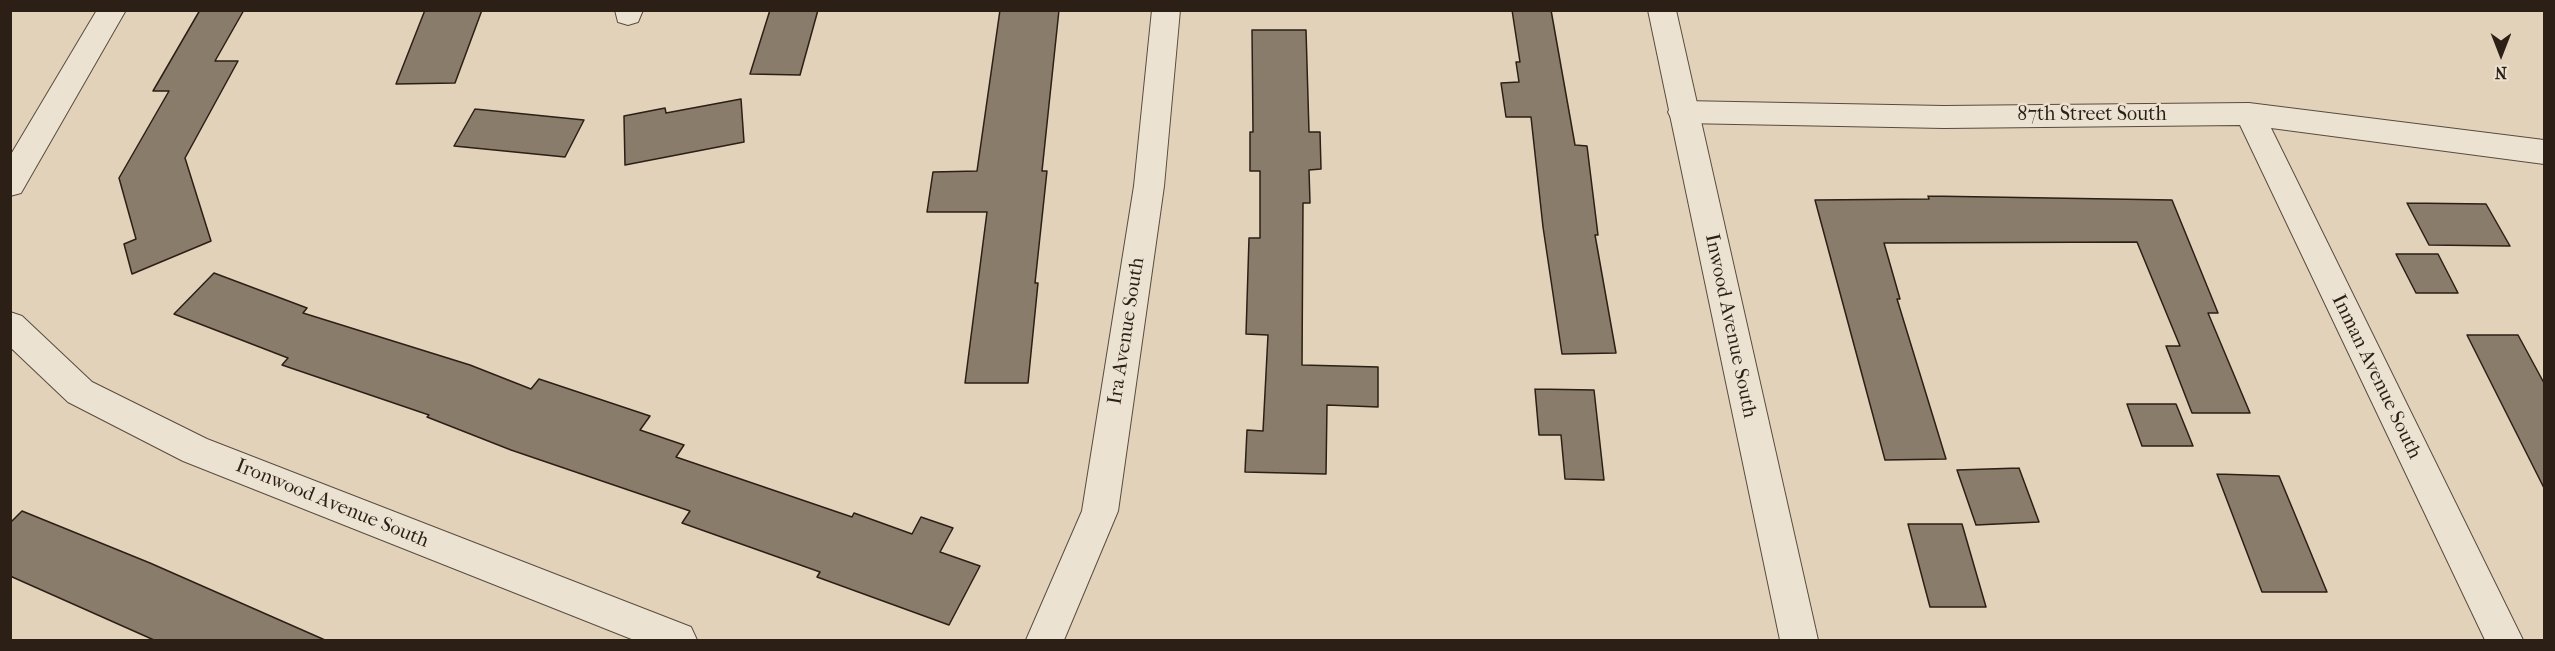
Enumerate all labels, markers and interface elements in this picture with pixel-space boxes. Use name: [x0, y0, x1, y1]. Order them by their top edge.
north arrow: [2471, 24, 2531, 84]
text: N: [2495, 63, 2507, 82]
street label: 87th Street South: [2017, 103, 2167, 127]
street label: Inwood Avenue South: [1699, 232, 1761, 420]
street label: Ira Avenue South: [1104, 256, 1150, 406]
street label: Inman Avenue South: [2326, 291, 2426, 463]
street label: Ironwood Avenue South: [232, 454, 432, 554]

